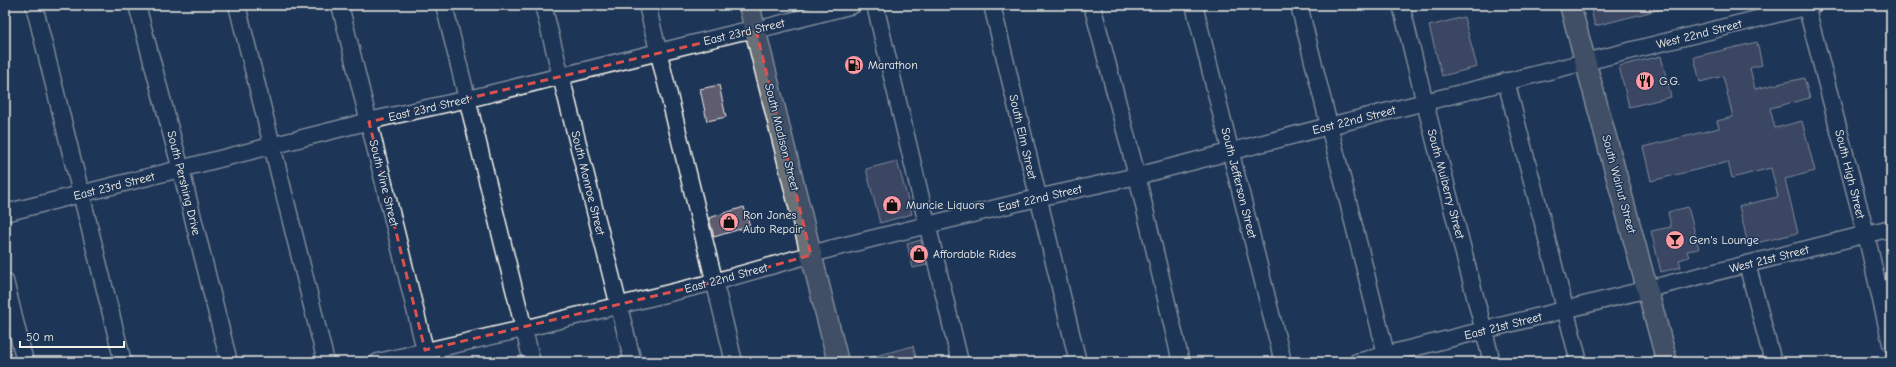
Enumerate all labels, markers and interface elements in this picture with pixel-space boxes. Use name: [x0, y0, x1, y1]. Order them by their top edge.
street label: East 23rd Street: [702, 16, 787, 48]
street label: West 22nd Street: [1655, 16, 1744, 51]
fuel station icon: Marathon: [843, 54, 865, 76]
place label: Marathon: [868, 58, 918, 72]
restaurant icon: G.G.: [1634, 70, 1656, 92]
place label: G.G.: [1659, 74, 1680, 88]
street label: South Madison Street: [762, 82, 802, 193]
street label: East 23rd Street: [387, 92, 472, 124]
street label: South Elm Street: [1006, 93, 1040, 181]
street label: East 22nd Street: [1311, 103, 1398, 137]
street label: South Jefferson Street: [1218, 126, 1260, 240]
street label: South Mulberry Street: [1425, 128, 1468, 241]
street label: South High Street: [1832, 128, 1868, 220]
street label: South Pershing Drive: [164, 129, 204, 237]
street label: South Monroe Street: [568, 129, 608, 237]
street label: South Walnut Street: [1599, 133, 1639, 235]
street label: South Vine Street: [366, 138, 402, 228]
street label: East 23rd Street: [72, 169, 157, 203]
street label: East 22nd Street: [997, 181, 1084, 214]
shop icon: Muncie Liquors: [881, 194, 903, 216]
place label: Muncie Liquors: [906, 198, 985, 212]
place label: Ron Jones Auto Repair: [743, 208, 803, 236]
shop icon: Ron Jones Auto Repair: [718, 211, 740, 233]
bar icon: Gen's Lounge: [1664, 229, 1686, 251]
place label: Gen's Lounge: [1689, 233, 1759, 247]
street label: West 21st Street: [1728, 242, 1811, 276]
shop icon: Affordable Rides: [908, 243, 930, 265]
place label: Affordable Rides: [933, 247, 1016, 261]
street label: East 22nd Street: [683, 260, 770, 296]
street label: East 21st Street: [1463, 309, 1544, 342]
scale bar: [20, 323, 124, 349]
text: 50 m: [26, 330, 54, 344]

